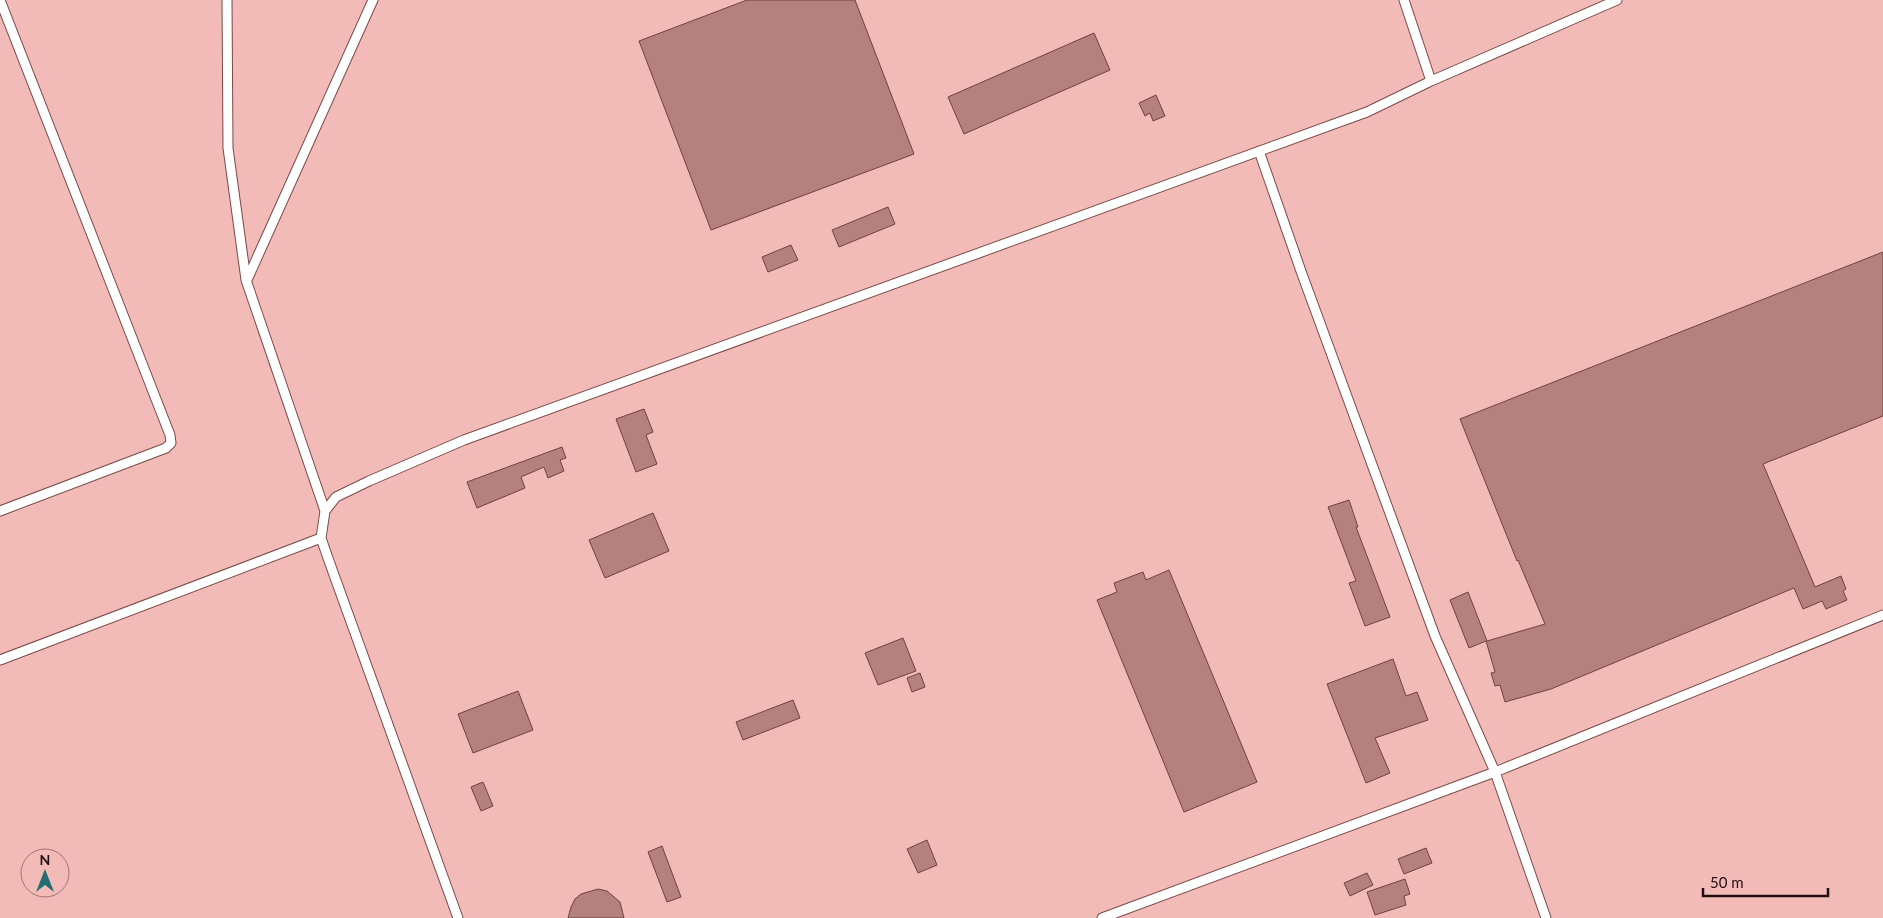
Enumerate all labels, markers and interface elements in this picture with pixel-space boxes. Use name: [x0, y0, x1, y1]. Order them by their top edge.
north arrow: [20, 848, 70, 898]
text: N: [40, 851, 50, 868]
scale bar: [1703, 866, 1828, 898]
text: 50 m: [1710, 873, 1744, 891]

